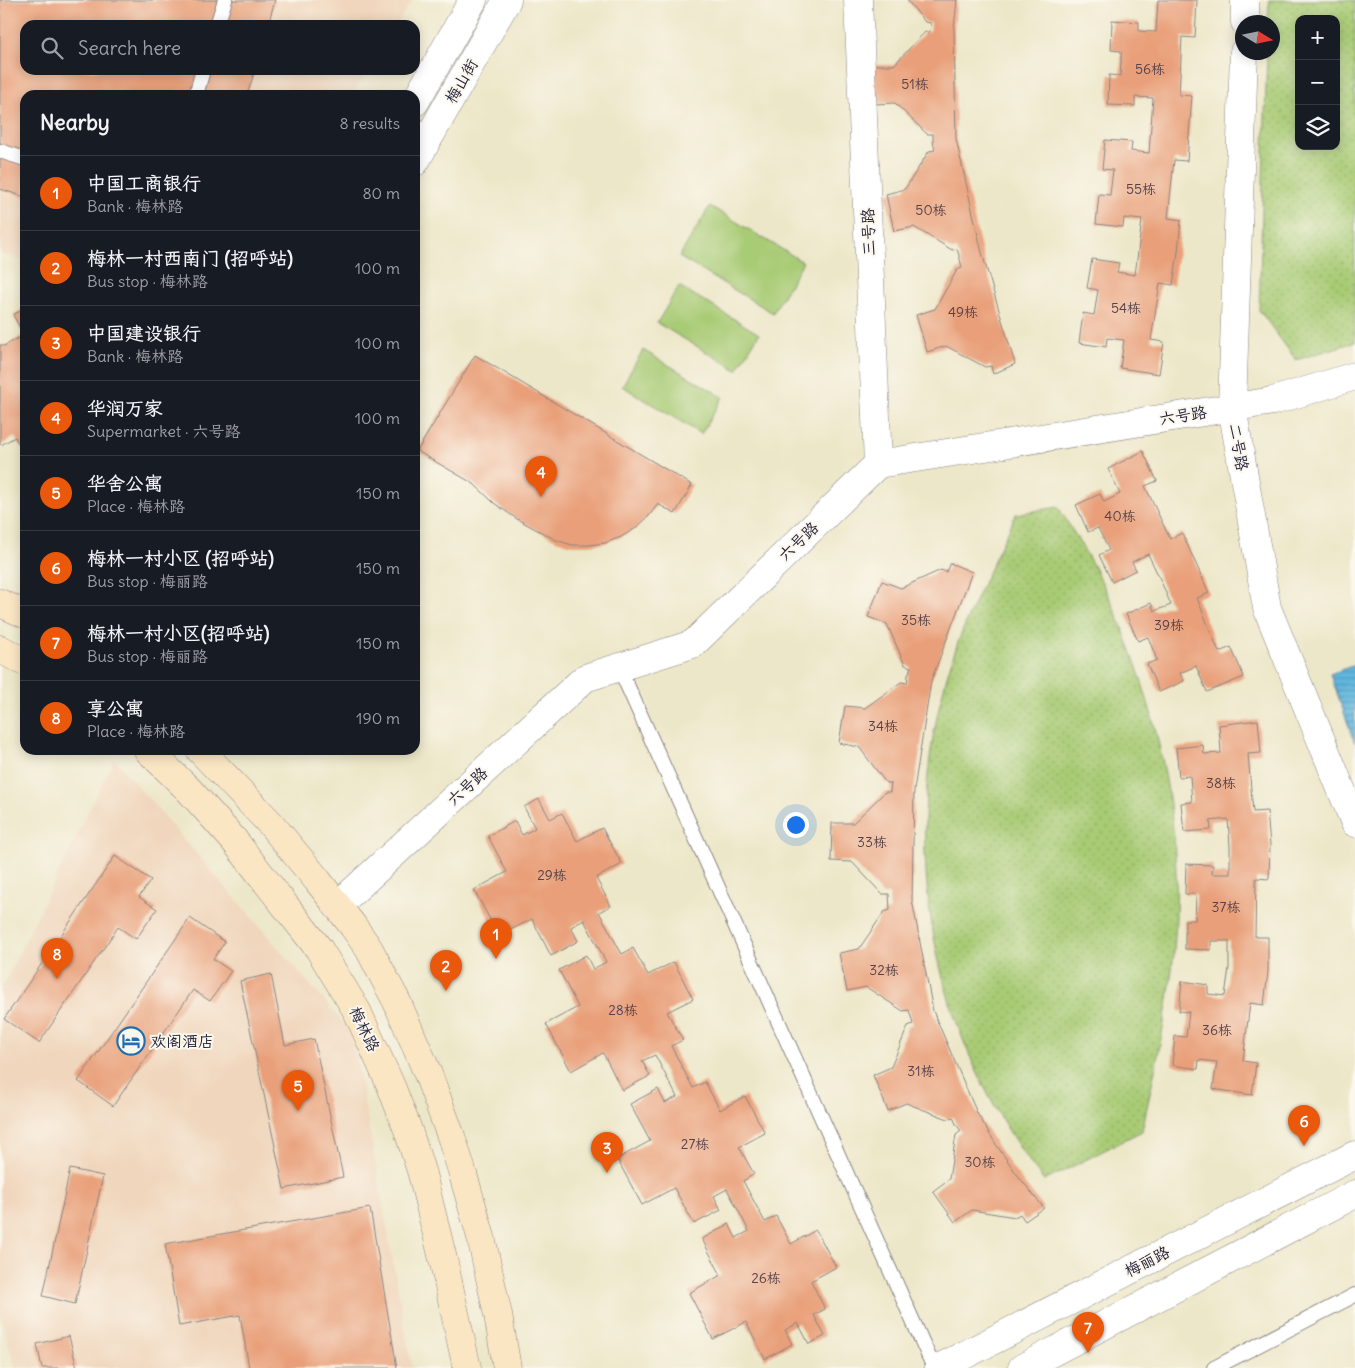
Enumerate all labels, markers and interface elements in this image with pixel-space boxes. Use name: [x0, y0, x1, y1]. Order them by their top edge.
north arrow: [1235, 15, 1280, 60]
map controls: [1295, 15, 1340, 150]
button: +: [1295, 15, 1340, 60]
search box: [20, 20, 420, 75]
icon: search: [38, 34, 66, 62]
text: Search here: [78, 36, 181, 60]
street label: 梅山街: [440, 55, 482, 107]
house number: 56栋: [1135, 60, 1165, 78]
button: −: [1295, 60, 1340, 105]
house number: 51栋: [901, 75, 929, 93]
button: layers: [1295, 105, 1340, 150]
text: Nearby: [40, 109, 110, 136]
text: 8 results: [339, 113, 400, 133]
text: 中国工商银行: [87, 171, 201, 195]
house number: 55栋: [1126, 180, 1156, 198]
text: 1: [53, 183, 59, 203]
text: 80 m: [362, 183, 400, 203]
text: Bank · 梅林路: [87, 196, 183, 216]
house number: 50栋: [915, 201, 947, 219]
street label: 三号路: [857, 208, 879, 256]
text: 梅林一村西南门 (招呼站): [87, 246, 293, 270]
text: 2: [52, 258, 60, 278]
text: 100 m: [355, 258, 400, 278]
text: Bus stop · 梅林路: [87, 271, 208, 291]
house number: 54栋: [1111, 299, 1141, 317]
house number: 49栋: [948, 303, 978, 321]
text: 中国建设银行: [87, 321, 201, 345]
text: 3: [51, 333, 61, 353]
text: 100 m: [355, 333, 400, 353]
text: Bank · 梅林路: [87, 346, 183, 366]
text: 华润万家: [87, 396, 163, 420]
street label: 六号路: [1158, 401, 1208, 429]
text: 4: [51, 408, 61, 428]
text: 100 m: [355, 408, 400, 428]
text: Supermarket · 六号路: [87, 421, 240, 441]
street label: 二号路: [1225, 422, 1253, 472]
pin: 4: [525, 456, 557, 497]
text: 华舍公寓: [87, 471, 163, 495]
text: 5: [51, 483, 61, 503]
text: 150 m: [356, 483, 400, 503]
text: Place · 梅林路: [87, 496, 185, 516]
house number: 40栋: [1104, 507, 1136, 525]
street label: 六号路: [774, 517, 822, 565]
text: 梅林一村小区 (招呼站): [87, 546, 274, 570]
text: 6: [51, 558, 61, 578]
text: 150 m: [356, 558, 400, 578]
text: Bus stop · 梅丽路: [87, 571, 208, 591]
house number: 35栋: [901, 611, 931, 629]
house number: 39栋: [1154, 616, 1184, 634]
text: 梅林一村小区(招呼站): [87, 621, 270, 645]
text: 7: [52, 633, 60, 653]
text: 150 m: [356, 633, 400, 653]
text: Bus stop · 梅丽路: [87, 646, 208, 666]
text: 享公寓: [87, 696, 144, 720]
text: 8: [51, 708, 61, 728]
text: 190 m: [356, 708, 400, 728]
house number: 34栋: [868, 717, 898, 735]
text: Place · 梅林路: [87, 721, 185, 741]
street label: 六号路: [443, 762, 491, 810]
house number: 38栋: [1206, 774, 1236, 792]
your location: [783, 812, 809, 838]
house number: 33栋: [857, 833, 887, 851]
house number: 29栋: [537, 866, 567, 884]
house number: 37栋: [1212, 898, 1240, 916]
pin: 1: [480, 918, 512, 959]
pin: 8: [41, 938, 73, 979]
pin: 2: [430, 950, 462, 991]
house number: 32栋: [869, 961, 899, 979]
house number: 28栋: [608, 1001, 638, 1019]
street label: 梅林路: [345, 1003, 385, 1055]
house number: 36栋: [1202, 1021, 1232, 1039]
hotel icon: 欢阁酒店: [116, 1026, 146, 1056]
place label: 欢阁酒店: [150, 1031, 214, 1051]
house number: 31栋: [907, 1062, 935, 1080]
pin: 5: [282, 1070, 314, 1111]
pin: 6: [1288, 1105, 1320, 1146]
pin: 3: [591, 1132, 623, 1173]
house number: 27栋: [681, 1135, 709, 1153]
house number: 30栋: [964, 1153, 996, 1171]
street label: 梅丽路: [1121, 1241, 1173, 1281]
house number: 26栋: [751, 1269, 781, 1287]
pin: 7: [1072, 1312, 1104, 1353]

